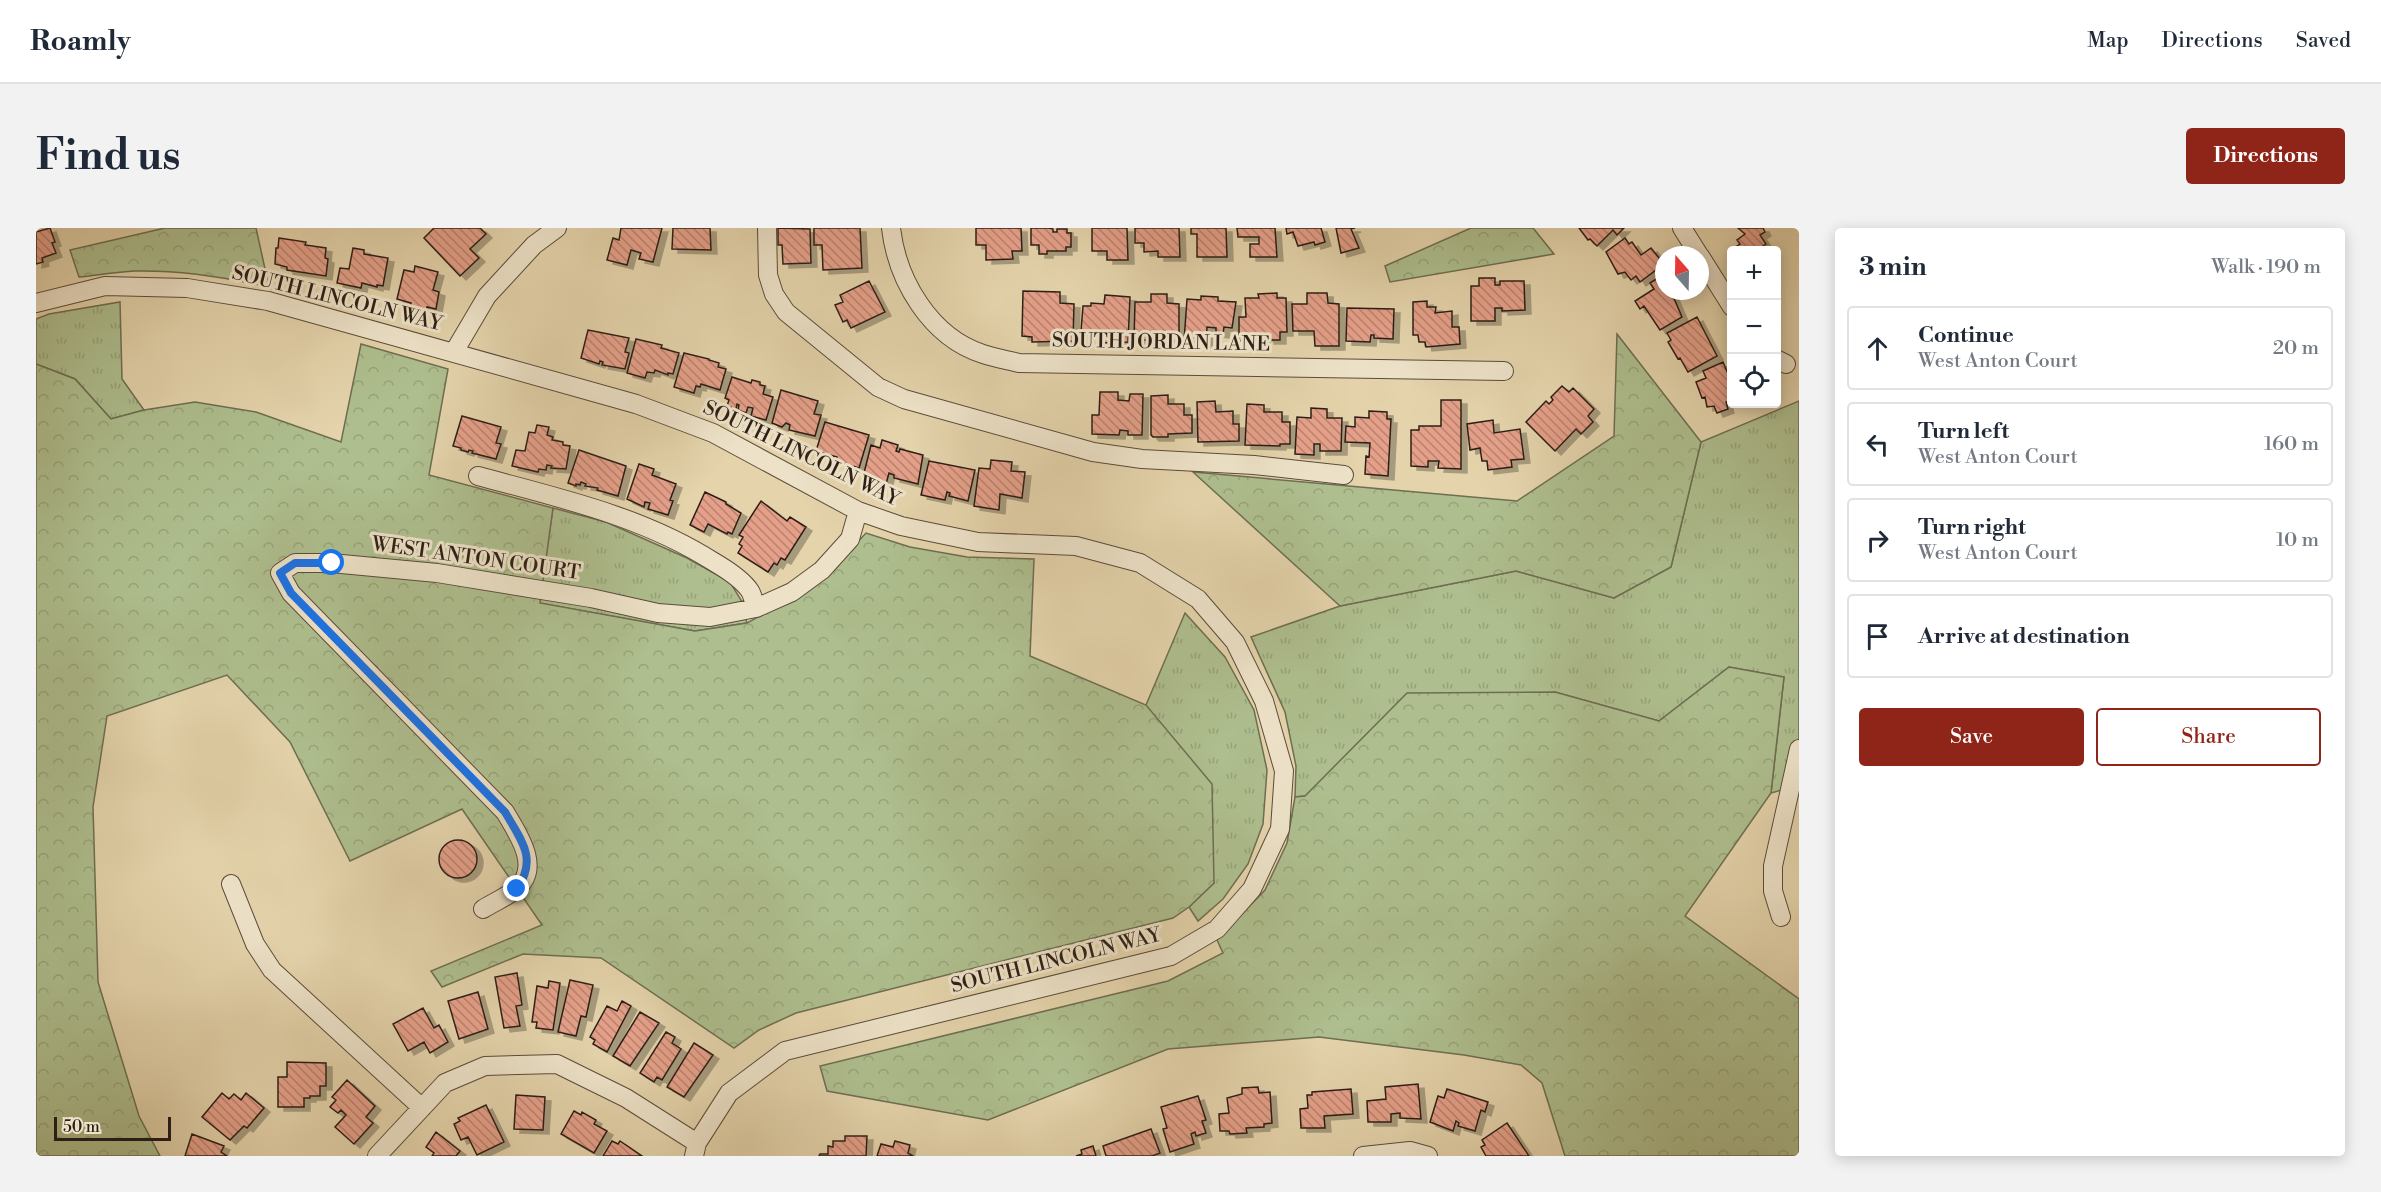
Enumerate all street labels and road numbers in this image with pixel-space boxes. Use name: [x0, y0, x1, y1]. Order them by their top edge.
street label: SOUTH LINCOLN WAY: [229, 261, 446, 337]
street label: SOUTH JORDAN LANE: [1052, 329, 1270, 357]
street label: SOUTH LINCOLN WAY: [699, 395, 904, 513]
street label: WEST ANTON COURT: [369, 532, 582, 586]
street label: SOUTH LINCOLN WAY: [948, 923, 1165, 999]

